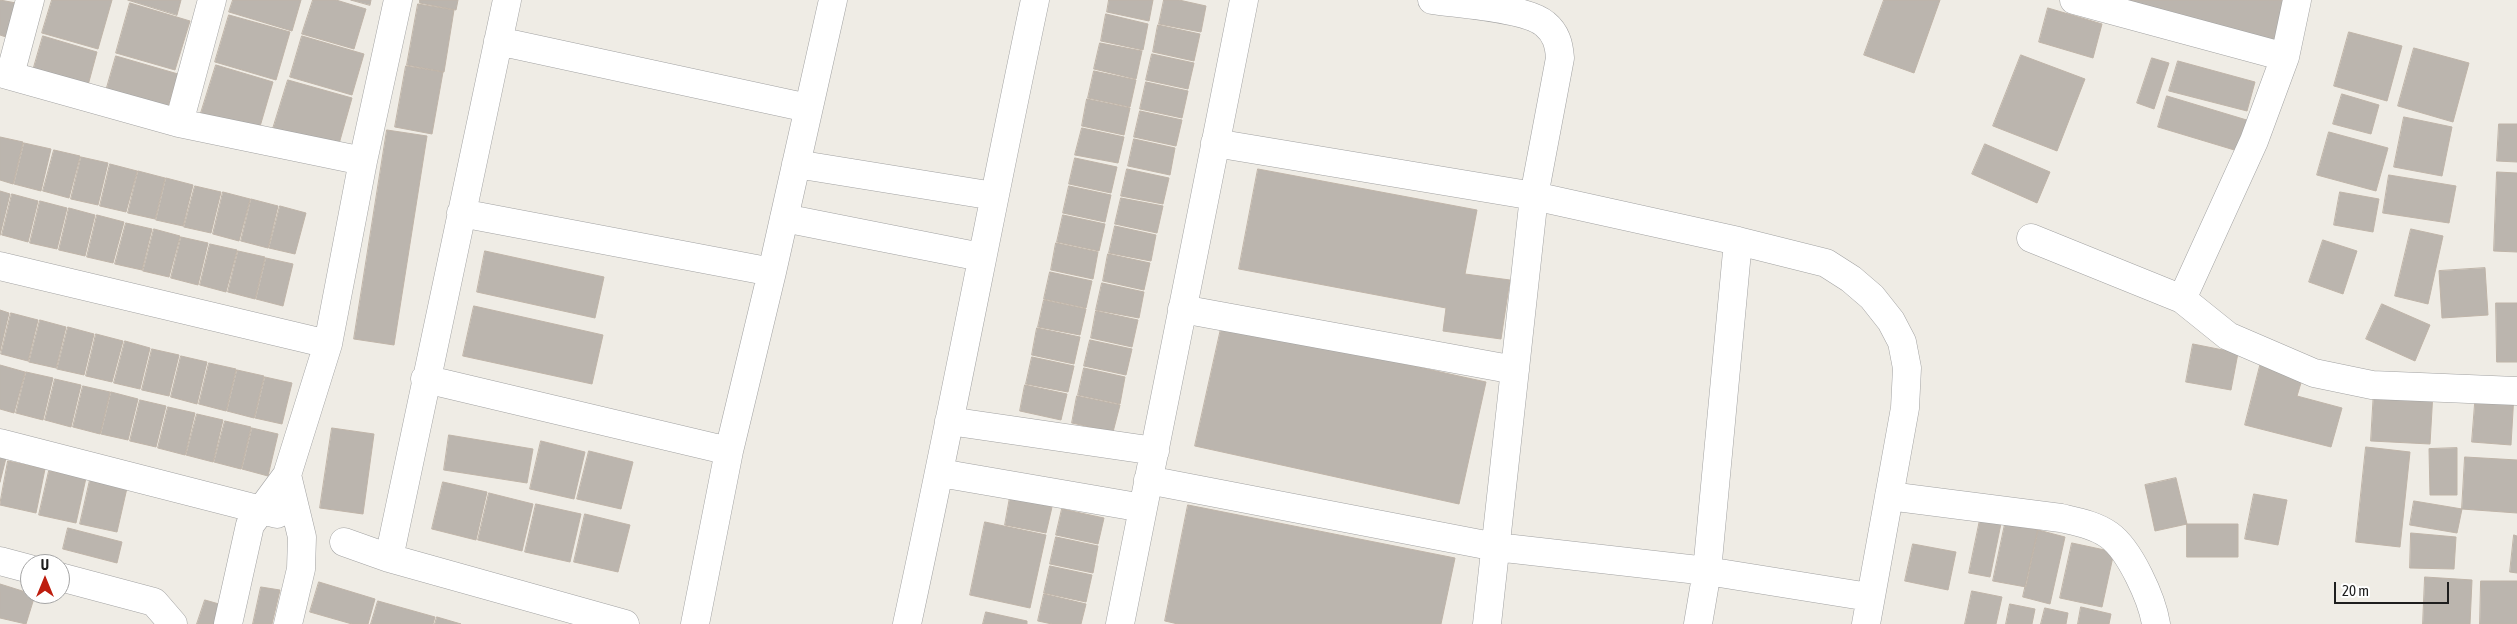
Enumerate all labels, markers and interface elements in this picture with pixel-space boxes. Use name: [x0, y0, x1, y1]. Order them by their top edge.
north arrow: [20, 554, 70, 604]
text: U: [41, 557, 49, 573]
scale bar: [2337, 572, 2452, 604]
text: 20 m: [2342, 582, 2369, 599]

